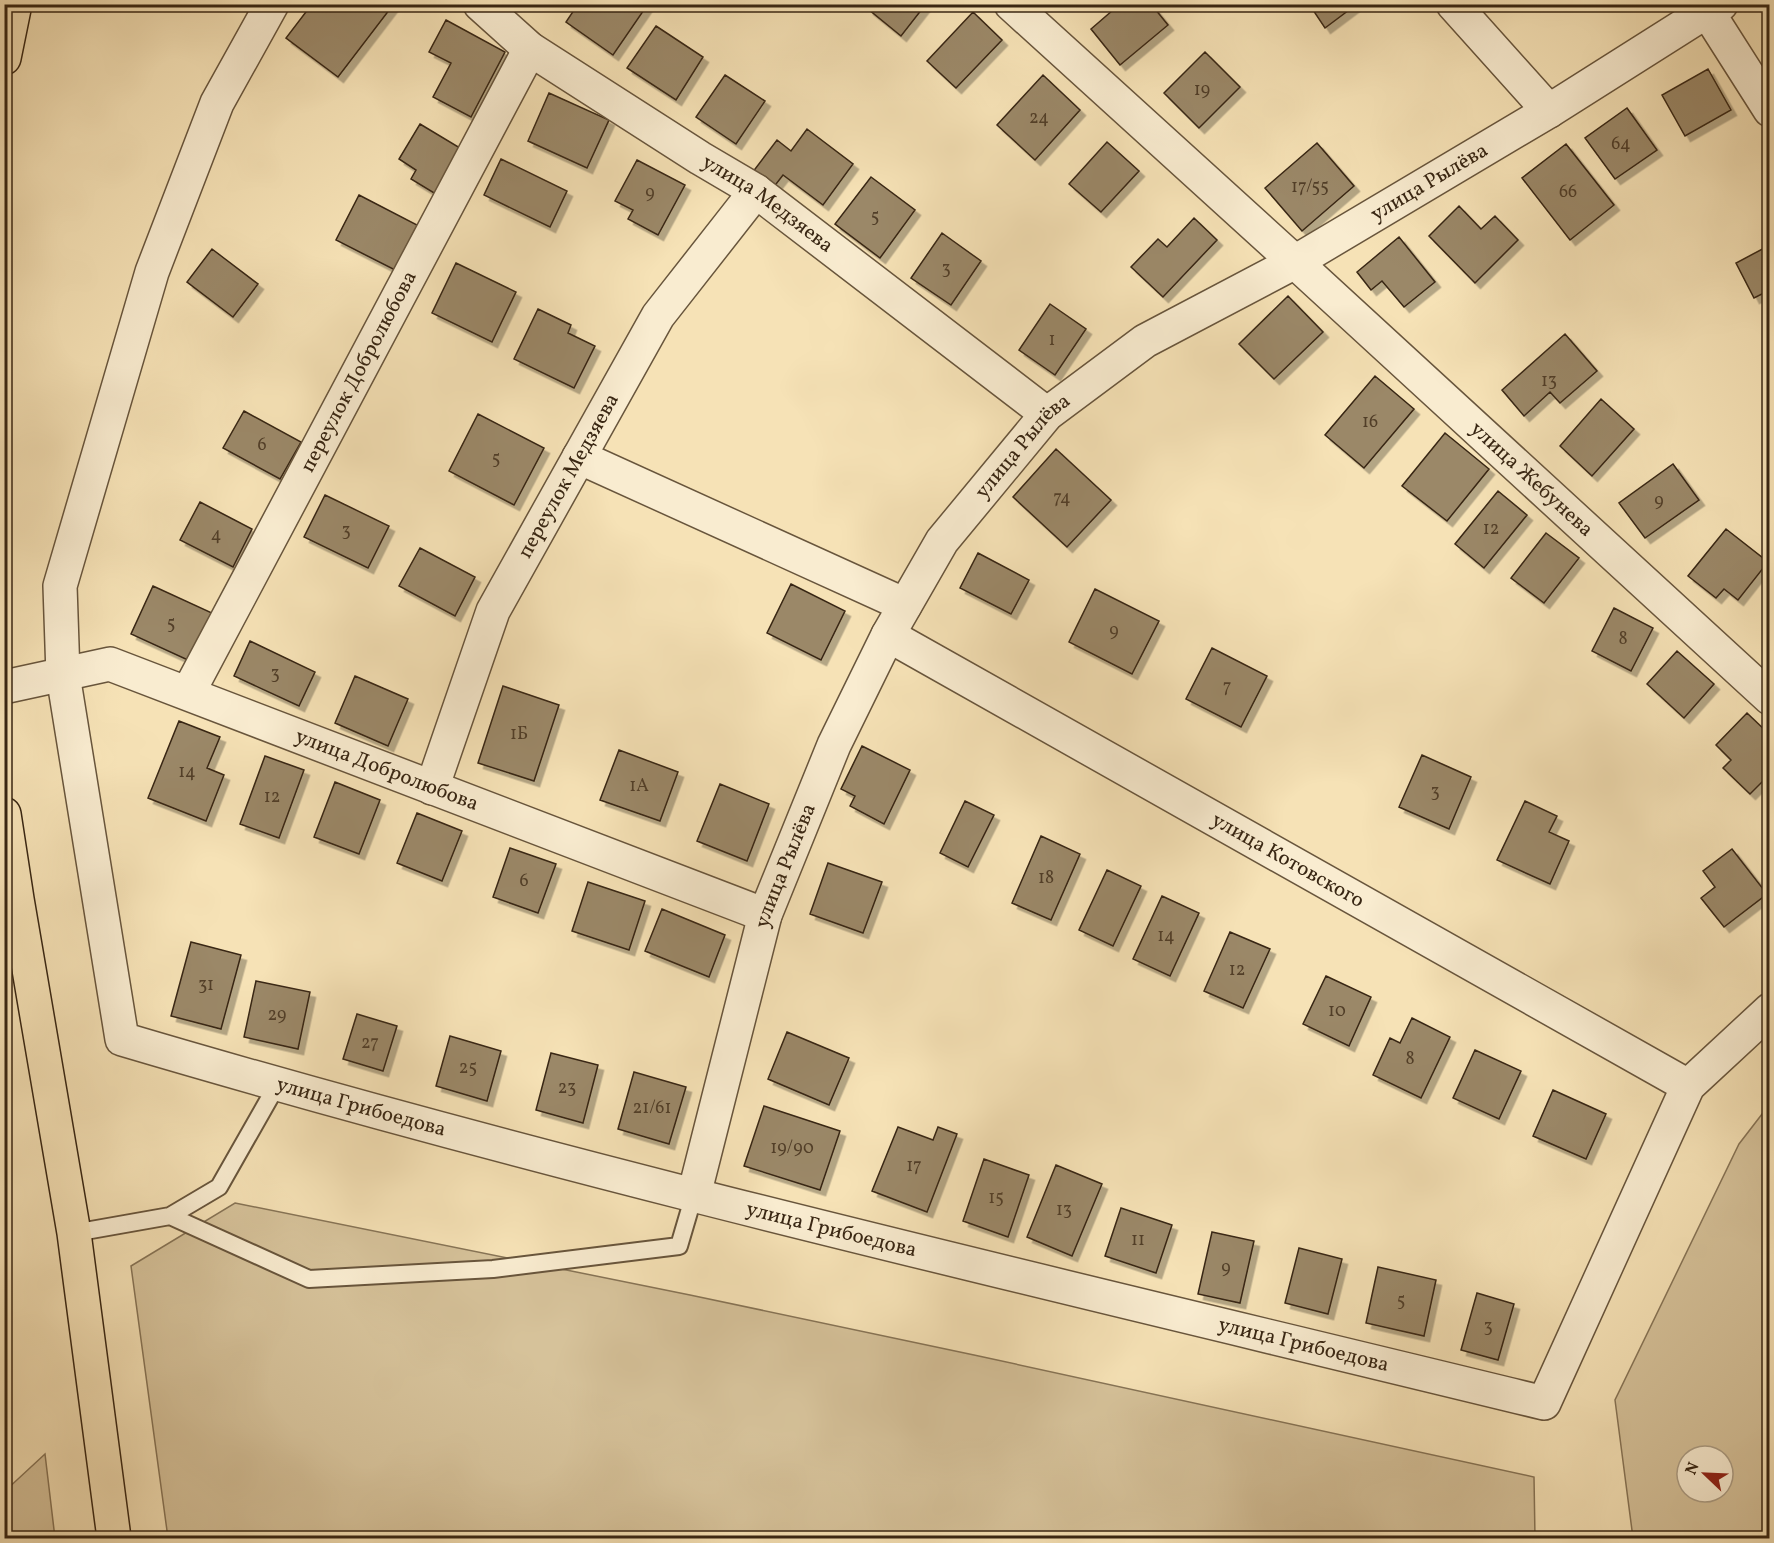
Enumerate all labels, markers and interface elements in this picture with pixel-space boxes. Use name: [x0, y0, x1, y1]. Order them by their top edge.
house number: 19: [1194, 78, 1210, 103]
house number: 24: [1029, 106, 1049, 131]
house number: 64: [1611, 132, 1631, 157]
street label: улица Рылёва: [1365, 136, 1494, 228]
street label: улица Медзяева: [696, 148, 840, 260]
house number: 17/55: [1291, 175, 1329, 200]
house number: 66: [1559, 180, 1577, 205]
house number: 9: [645, 181, 655, 206]
house number: 5: [871, 205, 879, 230]
house number: 3: [941, 257, 951, 282]
street label: переулок Добролюбова: [293, 266, 424, 477]
house number: 1: [1049, 328, 1055, 353]
house number: 13: [1541, 369, 1557, 394]
street label: улица Рылёва: [968, 387, 1077, 505]
street label: переулок Медзяева: [511, 388, 626, 564]
house number: 16: [1362, 410, 1378, 435]
street label: улица Жебунева: [1464, 415, 1600, 544]
house number: 6: [257, 433, 267, 458]
house number: 5: [492, 447, 500, 472]
house number: 74: [1053, 486, 1071, 511]
house number: 9: [1654, 489, 1664, 514]
house number: 12: [1483, 517, 1499, 542]
house number: 3: [341, 519, 351, 544]
house number: 4: [211, 523, 221, 548]
house number: 5: [167, 612, 175, 637]
house number: 9: [1109, 619, 1119, 644]
house number: 8: [1618, 627, 1628, 652]
house number: 3: [270, 662, 280, 687]
house number: 7: [1223, 675, 1231, 700]
street label: улица Добролюбова: [291, 722, 483, 818]
house number: 1Б: [510, 722, 528, 747]
house number: 14: [178, 760, 196, 785]
house number: 1А: [629, 774, 649, 799]
house number: 3: [1430, 780, 1440, 805]
house number: 12: [264, 785, 280, 810]
street label: улица Рылёва: [748, 799, 823, 931]
street label: улица Котовского: [1206, 806, 1370, 915]
house number: 18: [1038, 866, 1054, 891]
house number: 6: [519, 869, 529, 894]
house number: 14: [1157, 924, 1175, 949]
house number: 12: [1229, 958, 1245, 983]
house number: 31: [198, 973, 214, 998]
house number: 10: [1328, 999, 1346, 1024]
house number: 29: [268, 1003, 286, 1028]
house number: 27: [361, 1031, 379, 1056]
house number: 8: [1405, 1047, 1415, 1072]
house number: 25: [459, 1056, 477, 1081]
street label: улица Грибоедова: [273, 1070, 449, 1144]
house number: 23: [558, 1076, 576, 1101]
house number: 21/61: [633, 1096, 671, 1121]
house number: 19/90: [770, 1136, 814, 1161]
house number: 17: [906, 1154, 922, 1179]
house number: 15: [988, 1186, 1004, 1211]
street label: улица Грибоедова: [743, 1194, 920, 1265]
house number: 13: [1056, 1198, 1072, 1223]
house number: 11: [1131, 1228, 1145, 1253]
house number: 9: [1221, 1256, 1231, 1281]
house number: 5: [1397, 1289, 1405, 1314]
street label: улица Грибоедова: [1215, 1310, 1392, 1379]
house number: 3: [1483, 1315, 1493, 1340]
north arrow: [1675, 1444, 1735, 1504]
text: N: [1681, 1459, 1706, 1479]

